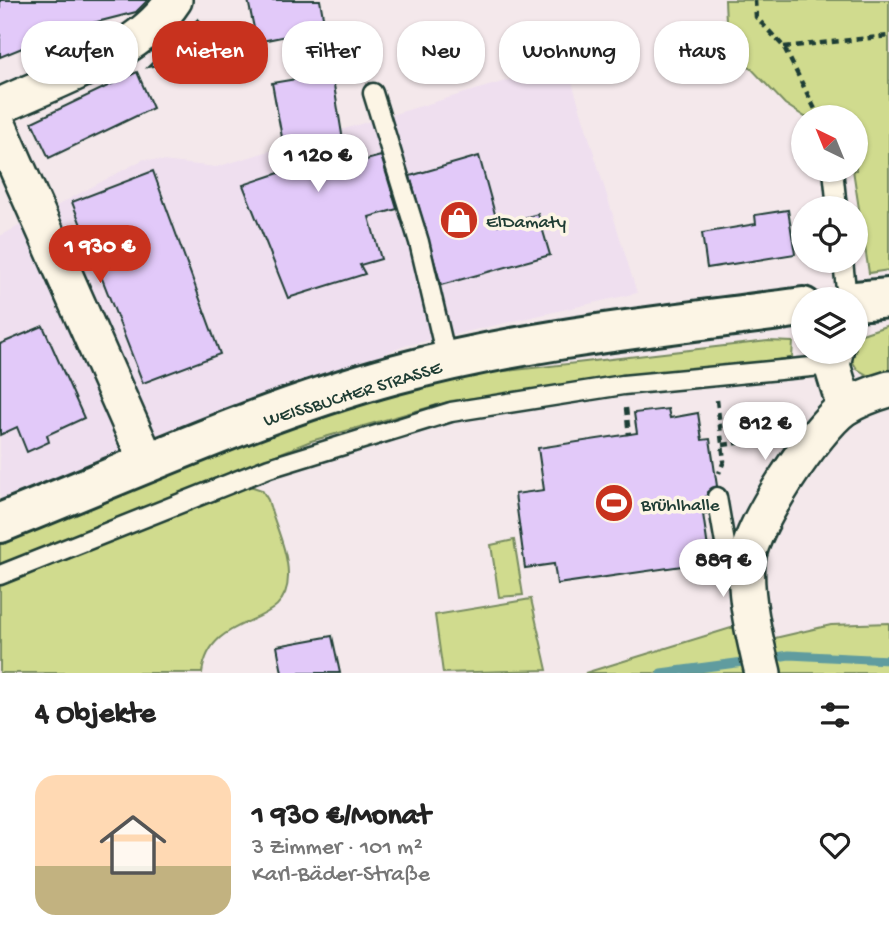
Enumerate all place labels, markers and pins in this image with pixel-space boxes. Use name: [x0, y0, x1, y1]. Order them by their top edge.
pin: 1 120 €: [253, 134, 383, 194]
shop icon: ElDamaty: [438, 199, 480, 241]
place label: ElDamaty: [486, 212, 567, 235]
pin: 1 930 €: [35, 226, 165, 285]
pin: 812 €: [716, 402, 814, 462]
sports icon: Brühlhalle: [593, 482, 635, 524]
place label: Brühlhalle: [640, 495, 720, 518]
pin: 889 €: [674, 540, 772, 599]

